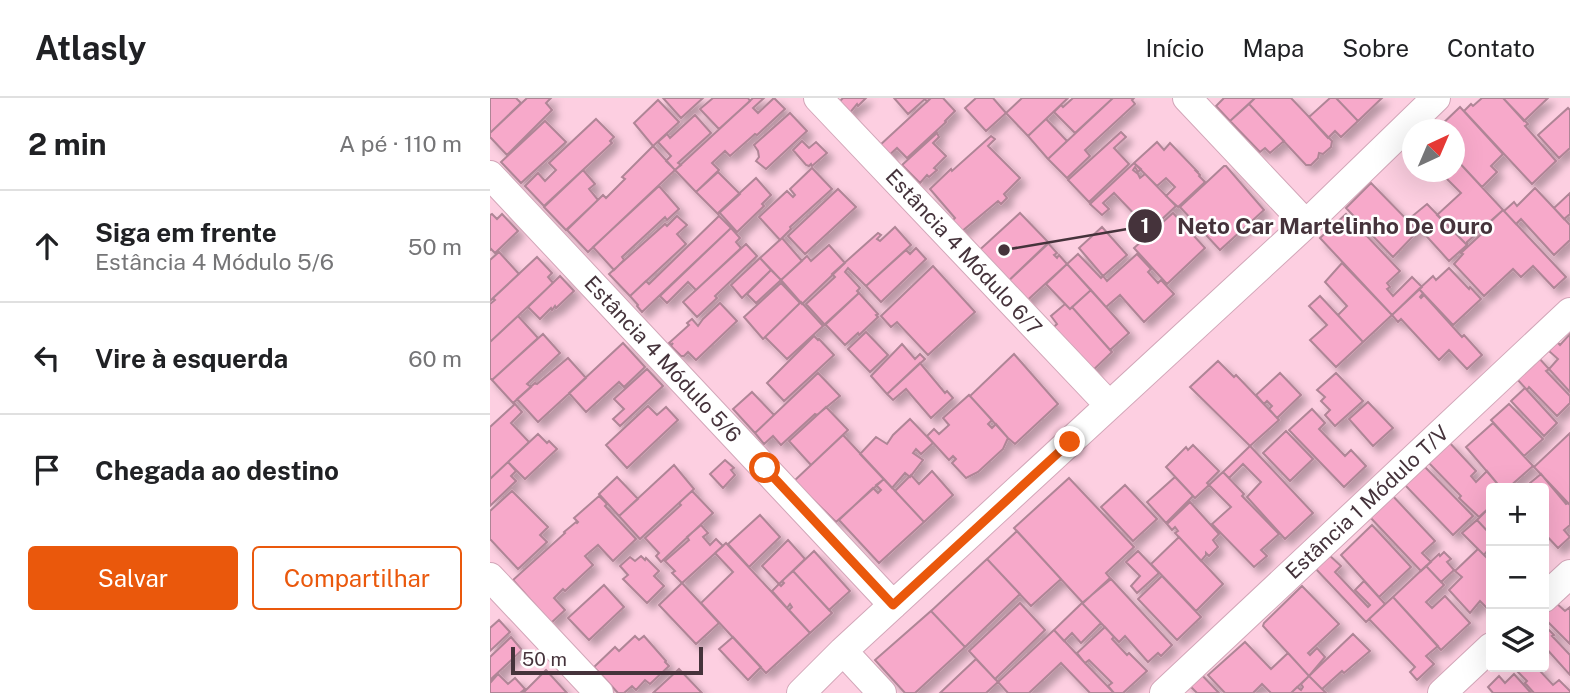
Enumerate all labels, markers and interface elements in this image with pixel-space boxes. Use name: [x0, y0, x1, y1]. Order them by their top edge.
text: Atlasly: [35, 29, 146, 67]
text: Início: [1146, 34, 1204, 62]
text: Mapa: [1242, 34, 1304, 62]
text: Sobre: [1342, 34, 1409, 62]
text: Contato: [1447, 34, 1535, 62]
north arrow: [1402, 119, 1465, 182]
text: 2 min: [28, 126, 107, 162]
text: A pé · 110 m: [339, 130, 462, 157]
street label: Estância 4 Módulo 6/7: [881, 164, 1047, 340]
callout: Neto Car Martelinho De Ouro: [1128, 204, 1507, 248]
text: Neto Car Martelinho De Ouro: [1177, 212, 1493, 239]
text: 1: [1141, 213, 1150, 238]
text: Siga em frente: [95, 217, 277, 248]
icon: ahead: [28, 227, 66, 265]
text: 50 m: [408, 233, 462, 260]
text: Estância 4 Módulo 5/6: [95, 248, 334, 275]
street label: Estância 4 Módulo 5/6: [579, 271, 747, 447]
icon: left: [28, 339, 66, 377]
text: Vire à esquerda: [95, 343, 288, 374]
text: 60 m: [408, 345, 462, 372]
street label: Estância 1 Módulo T/V: [1280, 420, 1454, 584]
route end: [1054, 426, 1085, 457]
icon: arrive: [28, 451, 66, 489]
route start: [749, 452, 780, 483]
text: Chegada ao destino: [95, 455, 339, 486]
map controls: [1486, 483, 1549, 672]
button: +: [1486, 483, 1549, 546]
button: Salvar: [28, 546, 238, 610]
button: Compartilhar: [252, 546, 462, 610]
button: −: [1486, 546, 1549, 609]
button: layers: [1486, 609, 1549, 672]
scale bar: [511, 644, 704, 676]
text: 50 m: [522, 648, 567, 670]

